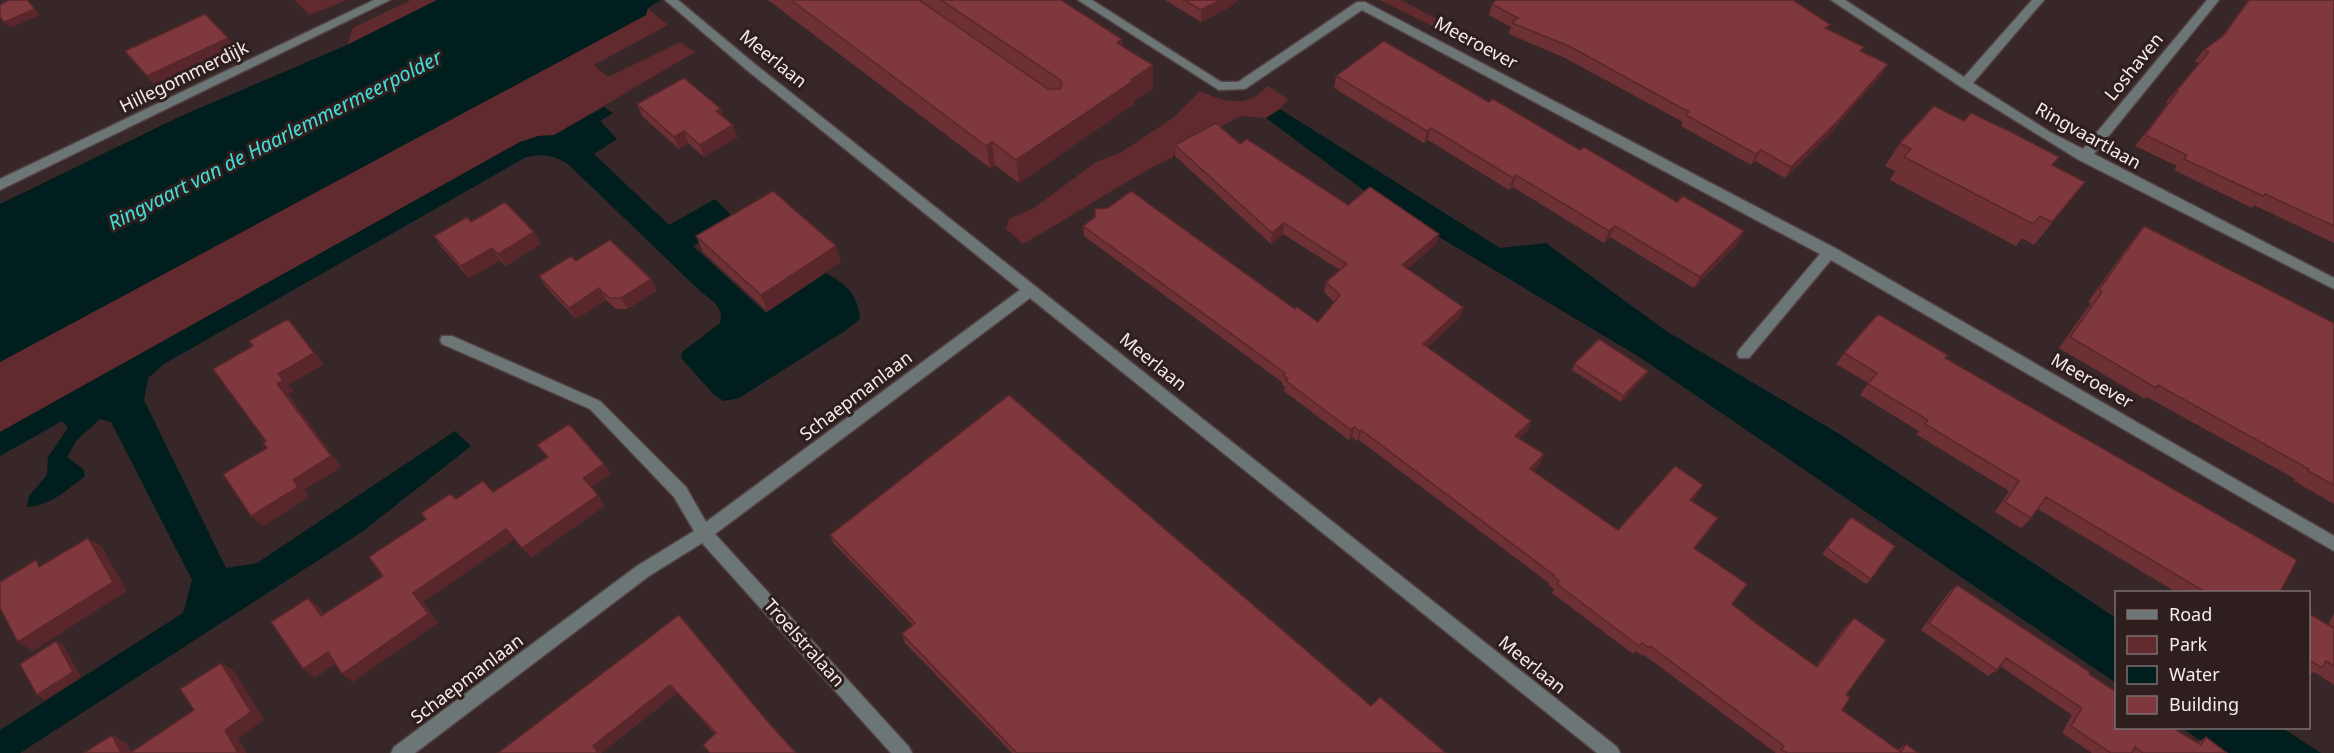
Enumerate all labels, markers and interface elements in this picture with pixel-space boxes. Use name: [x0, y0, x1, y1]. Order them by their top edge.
street label: Meeroever: [1431, 10, 1523, 74]
street label: Meerlaan: [735, 24, 812, 93]
street label: Loshaven: [2099, 28, 2168, 105]
street label: Hillegommerdijk: [115, 34, 252, 118]
water label: Ringvaart van de Haarlemmermeerpolder: [103, 43, 447, 236]
street label: Ringvaartlaan: [2031, 96, 2146, 174]
street label: Meerlaan: [1115, 327, 1192, 396]
street label: Schaepmanlaan: [794, 345, 917, 445]
street label: Meeroever: [2047, 347, 2138, 414]
legend: [2115, 591, 2310, 729]
street label: Troelstralaan: [759, 593, 851, 691]
text: Road: [2169, 602, 2212, 626]
street label: Schaepmanlaan: [405, 628, 528, 728]
street label: Meerlaan: [1494, 630, 1571, 699]
text: Park: [2169, 632, 2207, 656]
text: Water: [2169, 662, 2220, 686]
text: Building: [2169, 692, 2239, 716]

